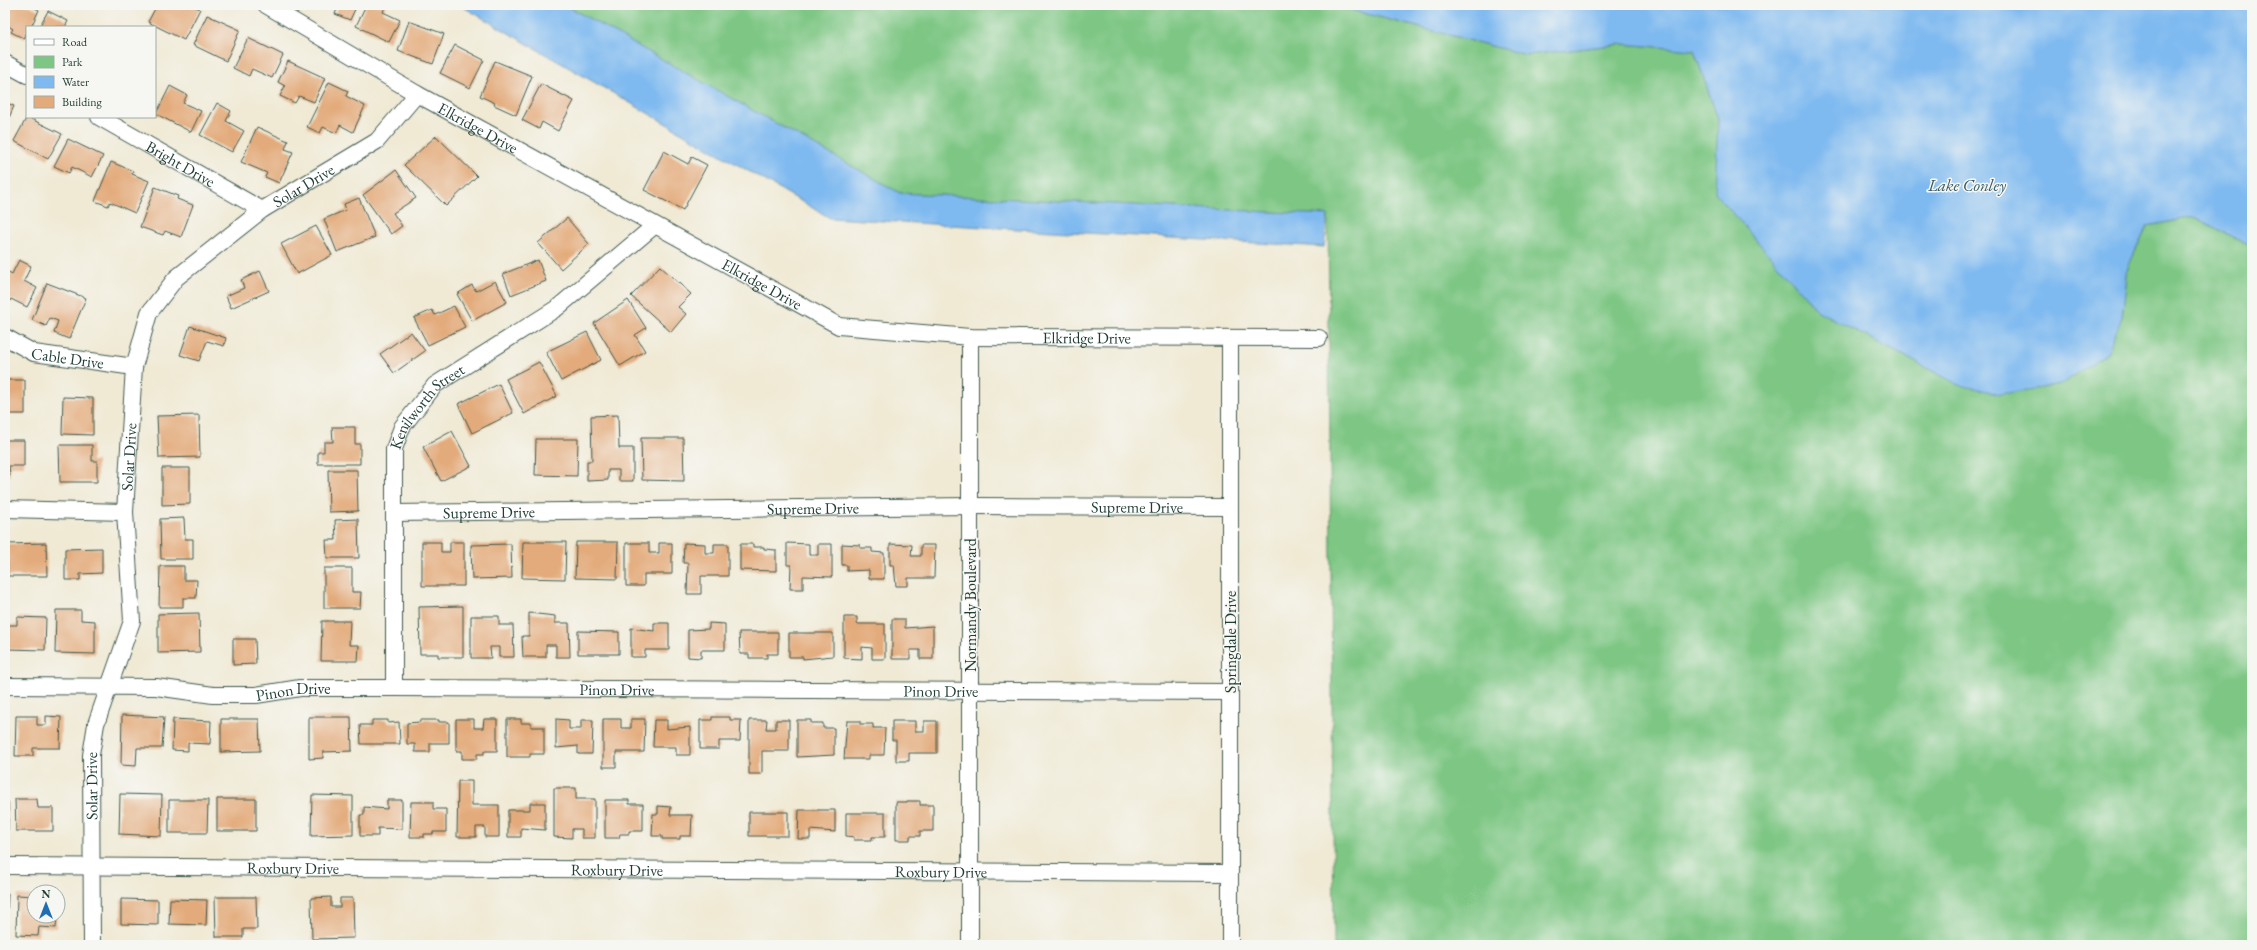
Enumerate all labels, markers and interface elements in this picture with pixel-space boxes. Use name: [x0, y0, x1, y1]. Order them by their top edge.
legend: [26, 26, 156, 118]
text: Road: [62, 34, 88, 50]
text: Park: [62, 54, 83, 70]
text: Water: [62, 74, 89, 90]
text: Building: [62, 94, 103, 110]
street label: Elkridge Drive: [434, 97, 522, 158]
street label: Bright Drive: [142, 136, 219, 192]
street label: Solar Drive: [269, 159, 338, 212]
water label: Lake Conley: [1927, 174, 2006, 196]
street label: Elkridge Drive: [718, 253, 806, 314]
street label: Elkridge Drive: [1042, 327, 1131, 348]
street label: Cable Drive: [30, 342, 105, 373]
street label: Kenilworth Street: [384, 359, 468, 452]
street label: Solar Drive: [116, 422, 141, 492]
street label: Supreme Drive: [1091, 496, 1183, 517]
street label: Supreme Drive: [767, 497, 859, 519]
street label: Supreme Drive: [443, 501, 535, 523]
street label: Normandy Boulevard: [960, 537, 981, 672]
street label: Springdale Drive: [1220, 591, 1241, 693]
street label: Pinon Drive: [254, 678, 330, 705]
street label: Pinon Drive: [579, 678, 654, 700]
street label: Pinon Drive: [903, 680, 978, 701]
street label: Solar Drive: [80, 752, 102, 820]
street label: Roxbury Drive: [247, 857, 339, 878]
street label: Roxbury Drive: [571, 859, 663, 880]
street label: Roxbury Drive: [895, 861, 987, 882]
north arrow: [26, 884, 66, 924]
text: N: [42, 887, 51, 901]

